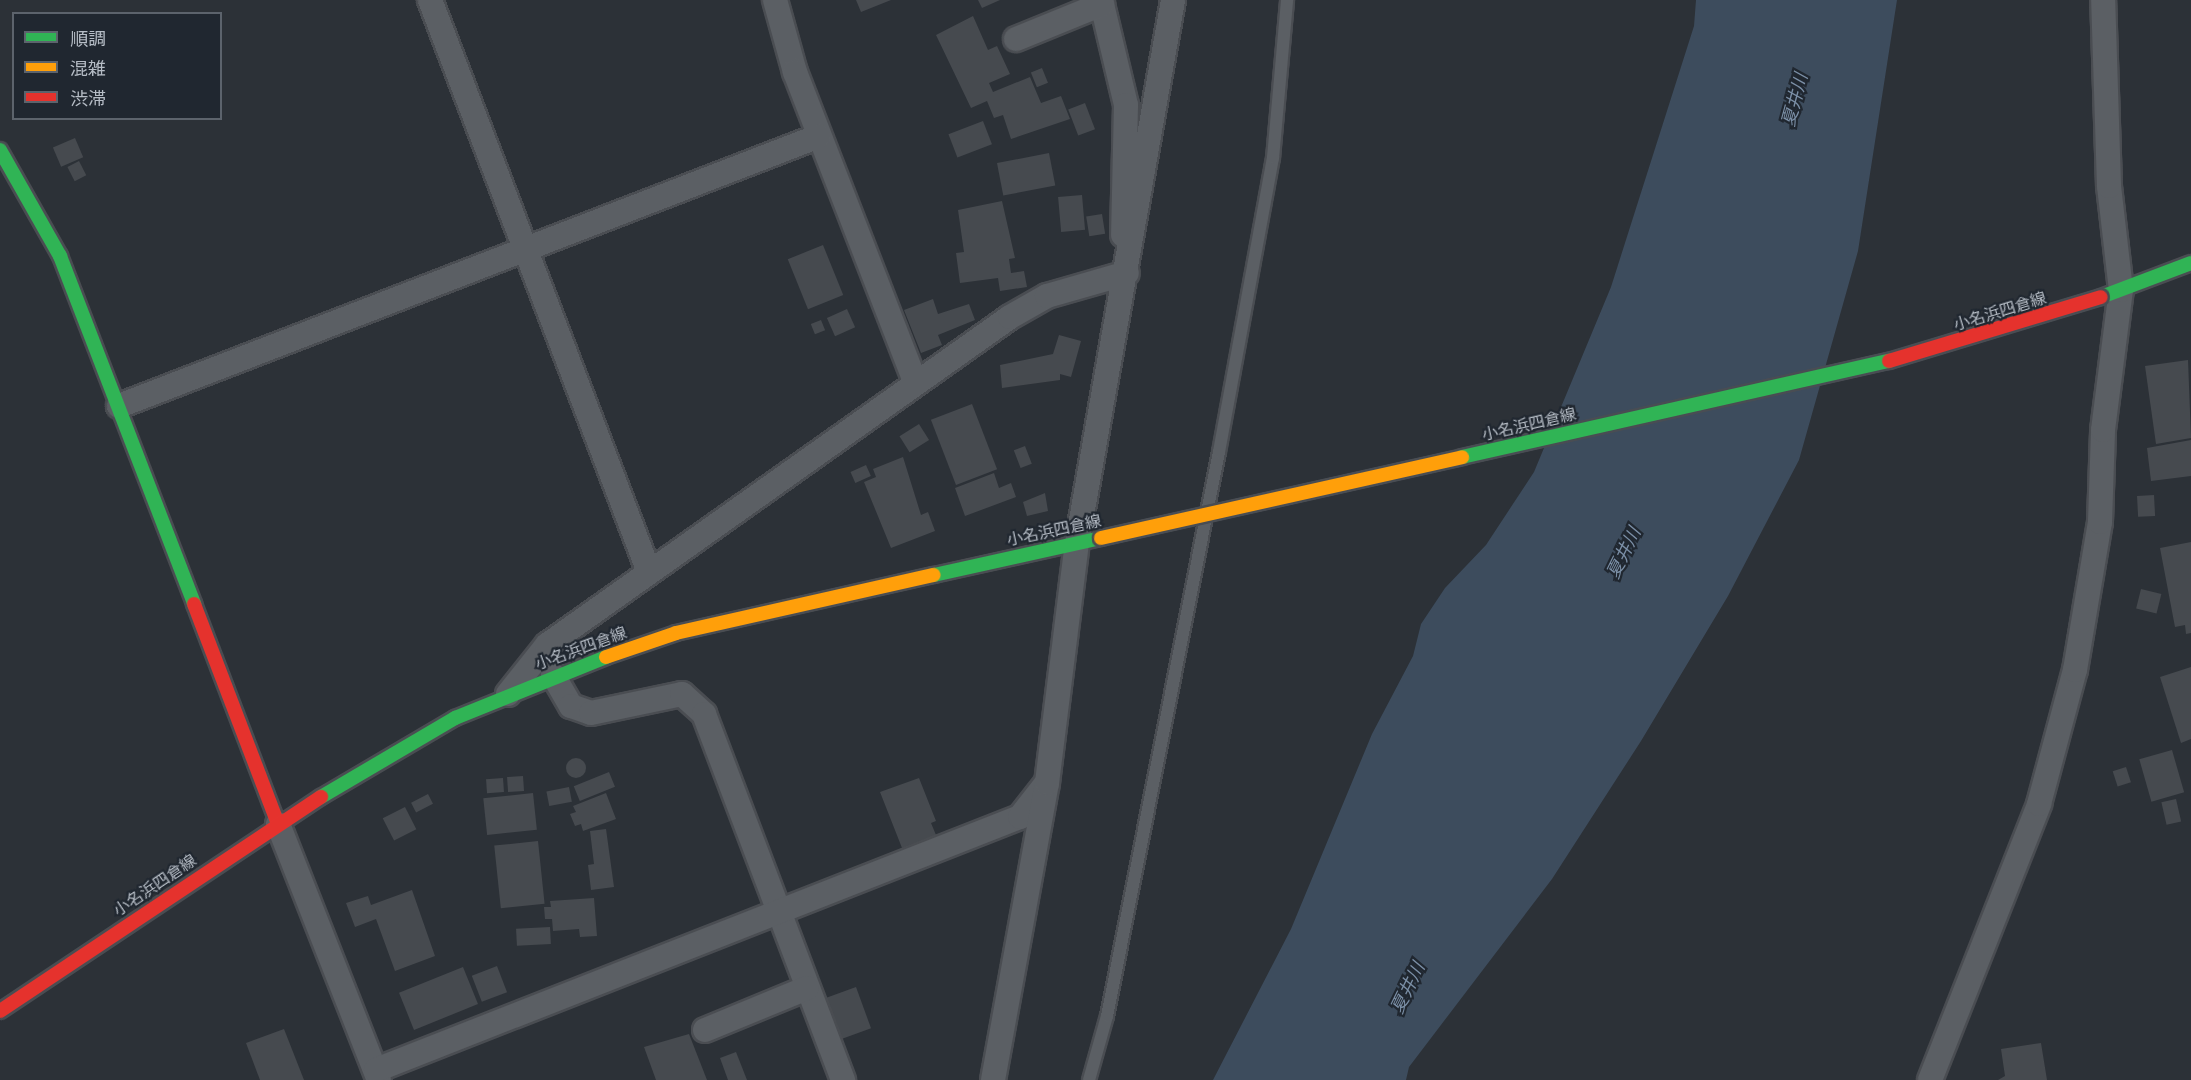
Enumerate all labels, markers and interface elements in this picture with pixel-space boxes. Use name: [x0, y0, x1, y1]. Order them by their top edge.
legend: [12, 12, 222, 120]
text: 順調: [70, 28, 106, 49]
text: 混雑: [70, 58, 106, 79]
water label: 夏井川: [1778, 71, 1812, 129]
text: 渋滞: [70, 88, 106, 109]
street label: 小名浜四倉線: [1951, 289, 2049, 335]
street label: 小名浜四倉線: [1480, 405, 1578, 445]
street label: 小名浜四倉線: [1005, 512, 1103, 550]
water label: 夏井川: [1602, 524, 1646, 582]
street label: 小名浜四倉線: [533, 624, 629, 674]
street label: 小名浜四倉線: [110, 851, 200, 921]
water label: 夏井川: [1386, 959, 1430, 1017]

